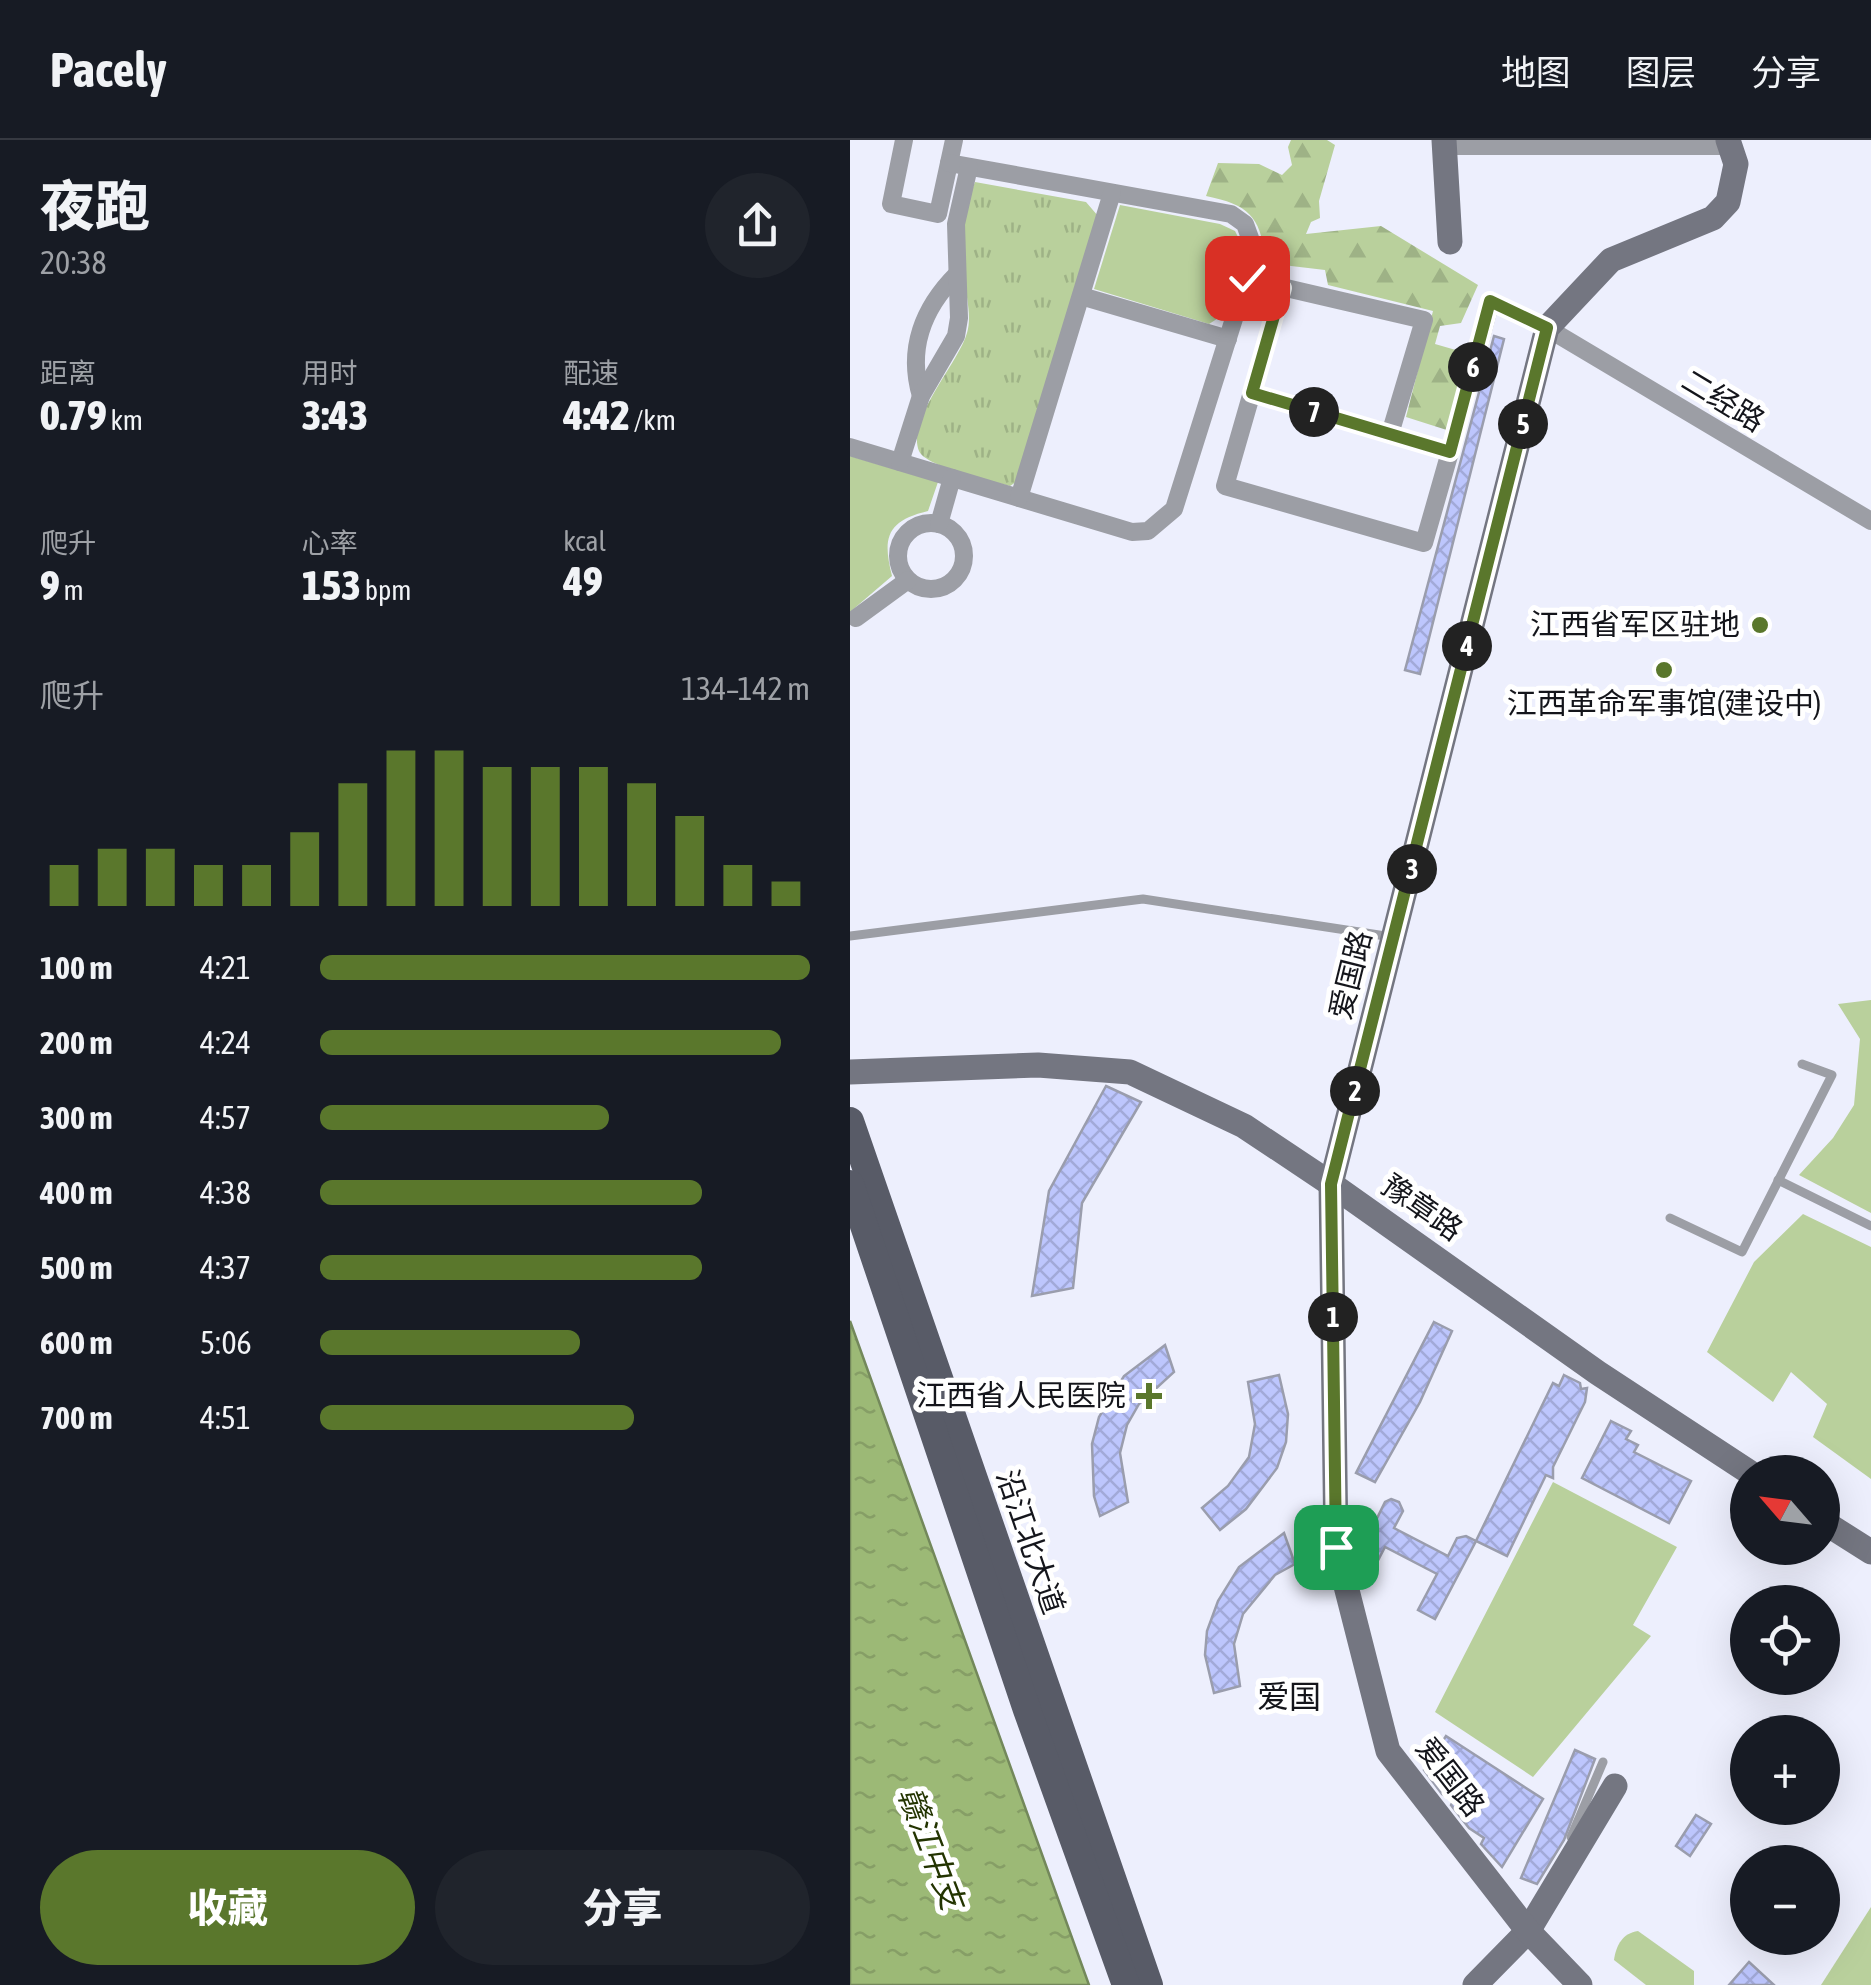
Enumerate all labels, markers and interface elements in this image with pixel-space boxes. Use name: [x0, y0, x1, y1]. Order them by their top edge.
text: Pacely: [50, 42, 166, 97]
text: 地图: [1501, 52, 1571, 92]
text: 图层: [1626, 52, 1696, 92]
text: 分享: [1751, 52, 1821, 92]
button: share: [705, 173, 810, 278]
text: 夜跑: [40, 175, 150, 238]
pin: [1205, 236, 1290, 321]
text: 20:38: [40, 244, 107, 281]
icon: check: [1220, 251, 1275, 306]
pin: 6: [1448, 342, 1498, 392]
text: 6: [1466, 351, 1480, 383]
text: 距离: [40, 357, 96, 389]
text: 用时: [302, 357, 358, 389]
text: 配速: [563, 357, 619, 389]
street label: 二经路: [1676, 362, 1771, 438]
pin: 7: [1289, 387, 1339, 437]
text: 0.79: [40, 391, 107, 439]
text: 3:43: [302, 391, 368, 439]
text: 4:42: [563, 391, 630, 439]
text: 7: [1307, 396, 1321, 428]
pin: 5: [1498, 399, 1548, 449]
text: km: [107, 404, 143, 436]
text: /km: [630, 404, 676, 436]
text: 5: [1516, 408, 1530, 440]
text: kcal: [563, 525, 606, 557]
text: 爬升: [40, 527, 96, 559]
text: 心率: [302, 527, 358, 559]
text: 49: [563, 557, 603, 605]
text: 9: [40, 561, 60, 609]
text: 153: [302, 561, 361, 609]
text: m: [60, 574, 84, 606]
text: bpm: [361, 574, 411, 606]
place label: 江西省军区驻地: [1530, 607, 1740, 641]
marker: 江西省军区驻地: [1749, 614, 1771, 636]
pin: 4: [1442, 621, 1492, 671]
text: 4: [1460, 630, 1474, 662]
marker: 江西革命军事馆(建设中): [1653, 659, 1675, 681]
text: 134–142 m: [681, 670, 810, 707]
text: 爬升: [40, 677, 104, 714]
place label: 江西革命军事馆(建设中): [1507, 686, 1821, 720]
pin: 3: [1387, 844, 1437, 894]
text: 3: [1405, 853, 1419, 885]
street label: 爱国路: [1323, 927, 1377, 1023]
text: 100 m: [40, 949, 113, 986]
text: 4:21: [200, 949, 251, 986]
text: 200 m: [40, 1024, 113, 1061]
text: 4:24: [200, 1024, 251, 1061]
pin: 2: [1330, 1066, 1380, 1116]
text: 2: [1348, 1075, 1362, 1107]
text: 300 m: [40, 1099, 113, 1136]
text: 4:57: [200, 1099, 251, 1136]
street label: 豫章路: [1376, 1167, 1469, 1247]
text: 400 m: [40, 1174, 113, 1211]
text: 4:38: [200, 1174, 251, 1211]
text: 500 m: [40, 1249, 113, 1286]
text: 4:37: [200, 1249, 251, 1286]
pin: 1: [1308, 1292, 1358, 1342]
text: 1: [1326, 1301, 1340, 1333]
text: 600 m: [40, 1324, 113, 1361]
text: 5:06: [200, 1324, 251, 1361]
place label: 江西省人民医院: [916, 1378, 1126, 1412]
marker: 江西省人民医院: [1136, 1383, 1162, 1409]
text: 700 m: [40, 1399, 113, 1436]
text: 4:51: [200, 1399, 251, 1436]
north arrow: [1730, 1455, 1840, 1565]
map controls: [1730, 1455, 1840, 1955]
street label: 沿江北大道: [990, 1465, 1071, 1618]
pin: [1294, 1505, 1379, 1590]
icon: arrive: [1309, 1520, 1364, 1575]
button: locate: [1730, 1585, 1840, 1695]
district label: 爱国: [1257, 1678, 1321, 1715]
button: +: [1730, 1715, 1840, 1825]
street label: 爱国路: [1410, 1730, 1492, 1822]
water label: 赣江中支: [891, 1781, 973, 1917]
button: −: [1730, 1845, 1840, 1955]
button: 收藏: [40, 1850, 415, 1965]
button: 分享: [435, 1850, 810, 1965]

